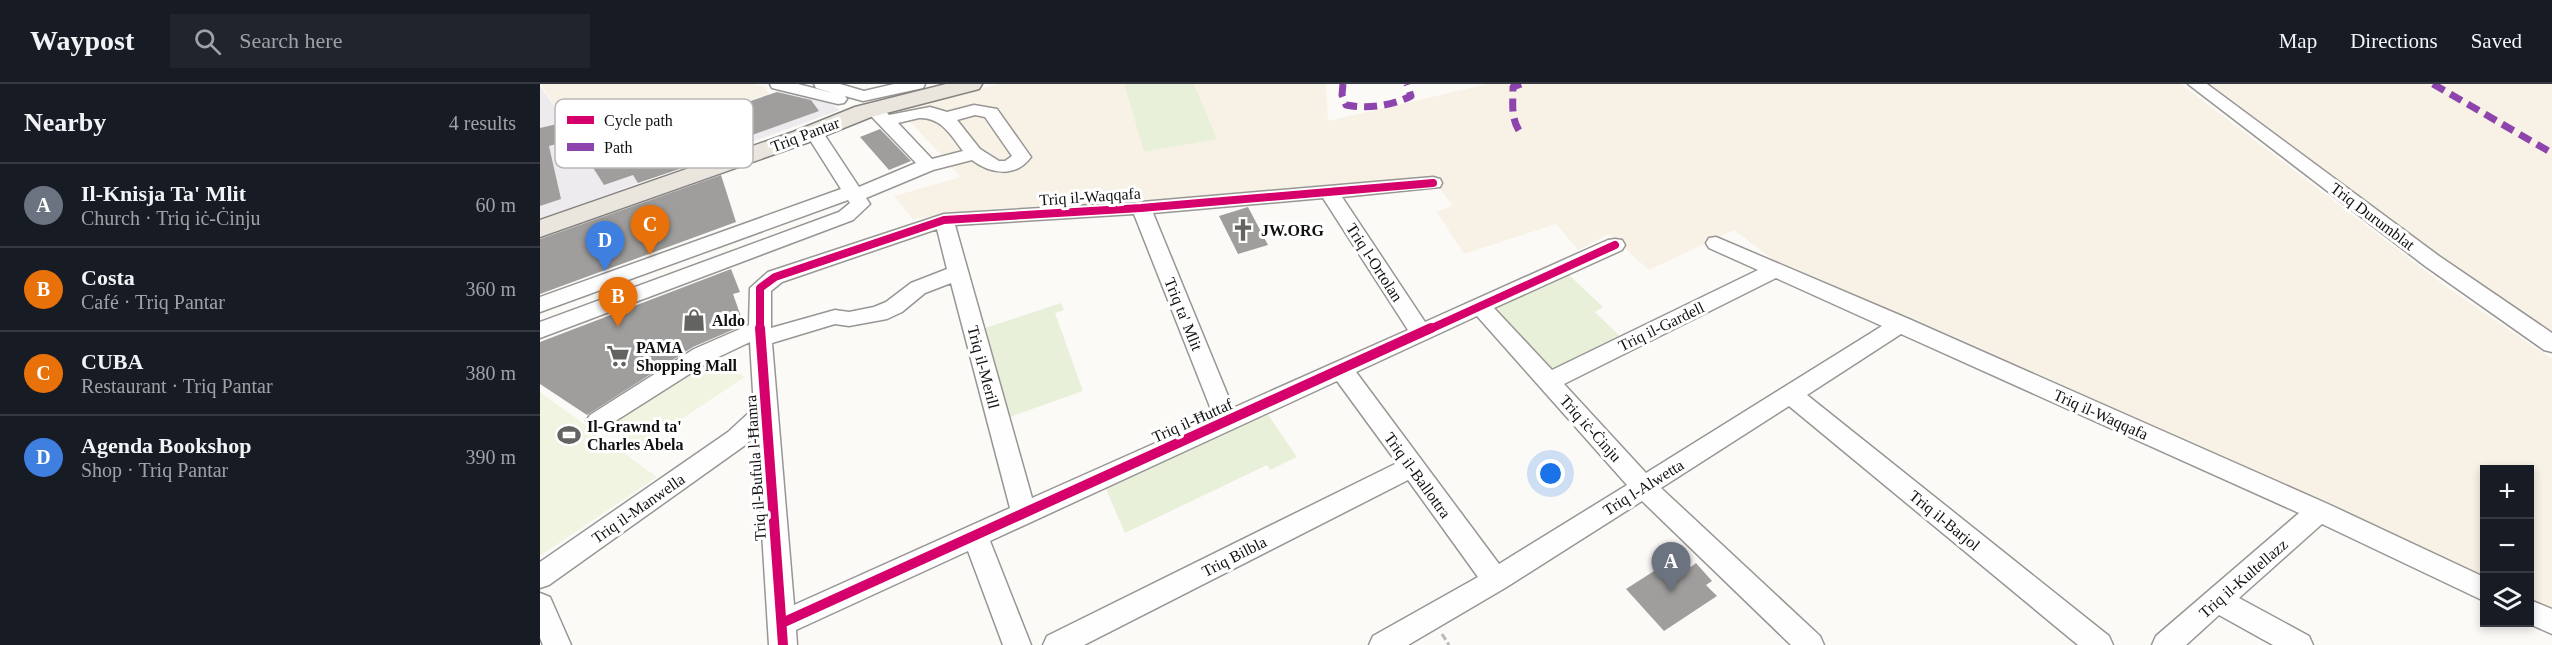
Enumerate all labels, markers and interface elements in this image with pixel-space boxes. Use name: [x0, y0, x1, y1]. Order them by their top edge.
search box: [170, 14, 590, 68]
text: Waypost: [30, 25, 134, 56]
icon: search: [191, 25, 224, 58]
text: Search here: [239, 28, 342, 53]
text: Map: [2279, 29, 2317, 53]
text: Directions: [2350, 29, 2438, 53]
text: Saved: [2471, 29, 2522, 53]
legend: [555, 99, 753, 168]
text: Nearby: [24, 108, 106, 137]
text: 4 results: [449, 112, 516, 134]
text: Cycle path: [604, 112, 673, 130]
street label: Triq Pantar: [769, 113, 843, 156]
text: Path: [604, 139, 632, 156]
street label: Triq Durumblat: [2327, 179, 2418, 255]
text: Il-Knisja Ta' Mlit: [81, 181, 246, 206]
street label: Triq il-Waqqafa: [1039, 184, 1141, 210]
text: A: [36, 194, 51, 216]
text: 60 m: [475, 194, 516, 216]
pin: C: [630, 206, 670, 255]
text: Church · Triq iċ-Ċinju: [81, 207, 260, 229]
church icon: JW.ORG: [1230, 217, 1256, 243]
street label: Triq l-Ortolan: [1342, 220, 1406, 305]
pin: D: [586, 222, 624, 271]
place label: JW.ORG: [1261, 222, 1325, 239]
text: Costa: [81, 265, 135, 290]
street label: Triq ta' Mlit: [1160, 275, 1206, 354]
text: B: [37, 278, 50, 300]
text: 360 m: [465, 278, 516, 300]
pin: B: [598, 278, 638, 327]
text: Café · Triq Pantar: [81, 291, 225, 313]
street label: Triq il-Gardell: [1616, 298, 1708, 355]
shop icon: Aldo: [681, 307, 707, 333]
place label: Aldo: [712, 312, 745, 329]
street label: Triq il-Merill: [963, 324, 1003, 411]
place label: PAMA Shopping Mall: [636, 339, 737, 375]
supermarket icon: PAMA Shopping Mall: [605, 343, 631, 369]
text: CUBA: [81, 349, 143, 374]
text: C: [36, 362, 51, 384]
text: 380 m: [465, 362, 516, 384]
text: Restaurant · Triq Pantar: [81, 375, 273, 397]
street label: Triq il-Waqqafa: [2050, 386, 2151, 444]
street label: Triq iċ-Ċinju: [1556, 392, 1625, 466]
street label: Triq il-Bufula l-Ħamra: [742, 394, 770, 541]
street label: Triq il-Ħuttaf: [1149, 395, 1236, 447]
place label: Il-Grawnd ta' Charles Abela: [587, 418, 683, 453]
sports icon: Il-Grawnd ta' Charles Abela: [556, 422, 582, 448]
street label: Triq il-Ballottra: [1380, 429, 1454, 522]
text: Agenda Bookshop: [81, 433, 252, 458]
text: D: [36, 446, 51, 468]
text: 390 m: [465, 446, 516, 468]
street label: Triq l-Alwetta: [1600, 456, 1687, 520]
text: Shop · Triq Pantar: [81, 459, 228, 481]
your location: [1536, 459, 1565, 488]
map controls: [2480, 465, 2534, 627]
button: +: [2480, 465, 2534, 519]
street label: Triq il-Manwella: [589, 470, 688, 548]
street label: Triq il-Barjol: [1906, 487, 1984, 555]
button: −: [2480, 519, 2534, 573]
street label: Triq Bilbla: [1199, 533, 1270, 581]
street label: Triq il-Kultellazz: [2196, 536, 2291, 622]
pin: A: [1652, 542, 1690, 592]
button: layers: [2480, 573, 2534, 627]

